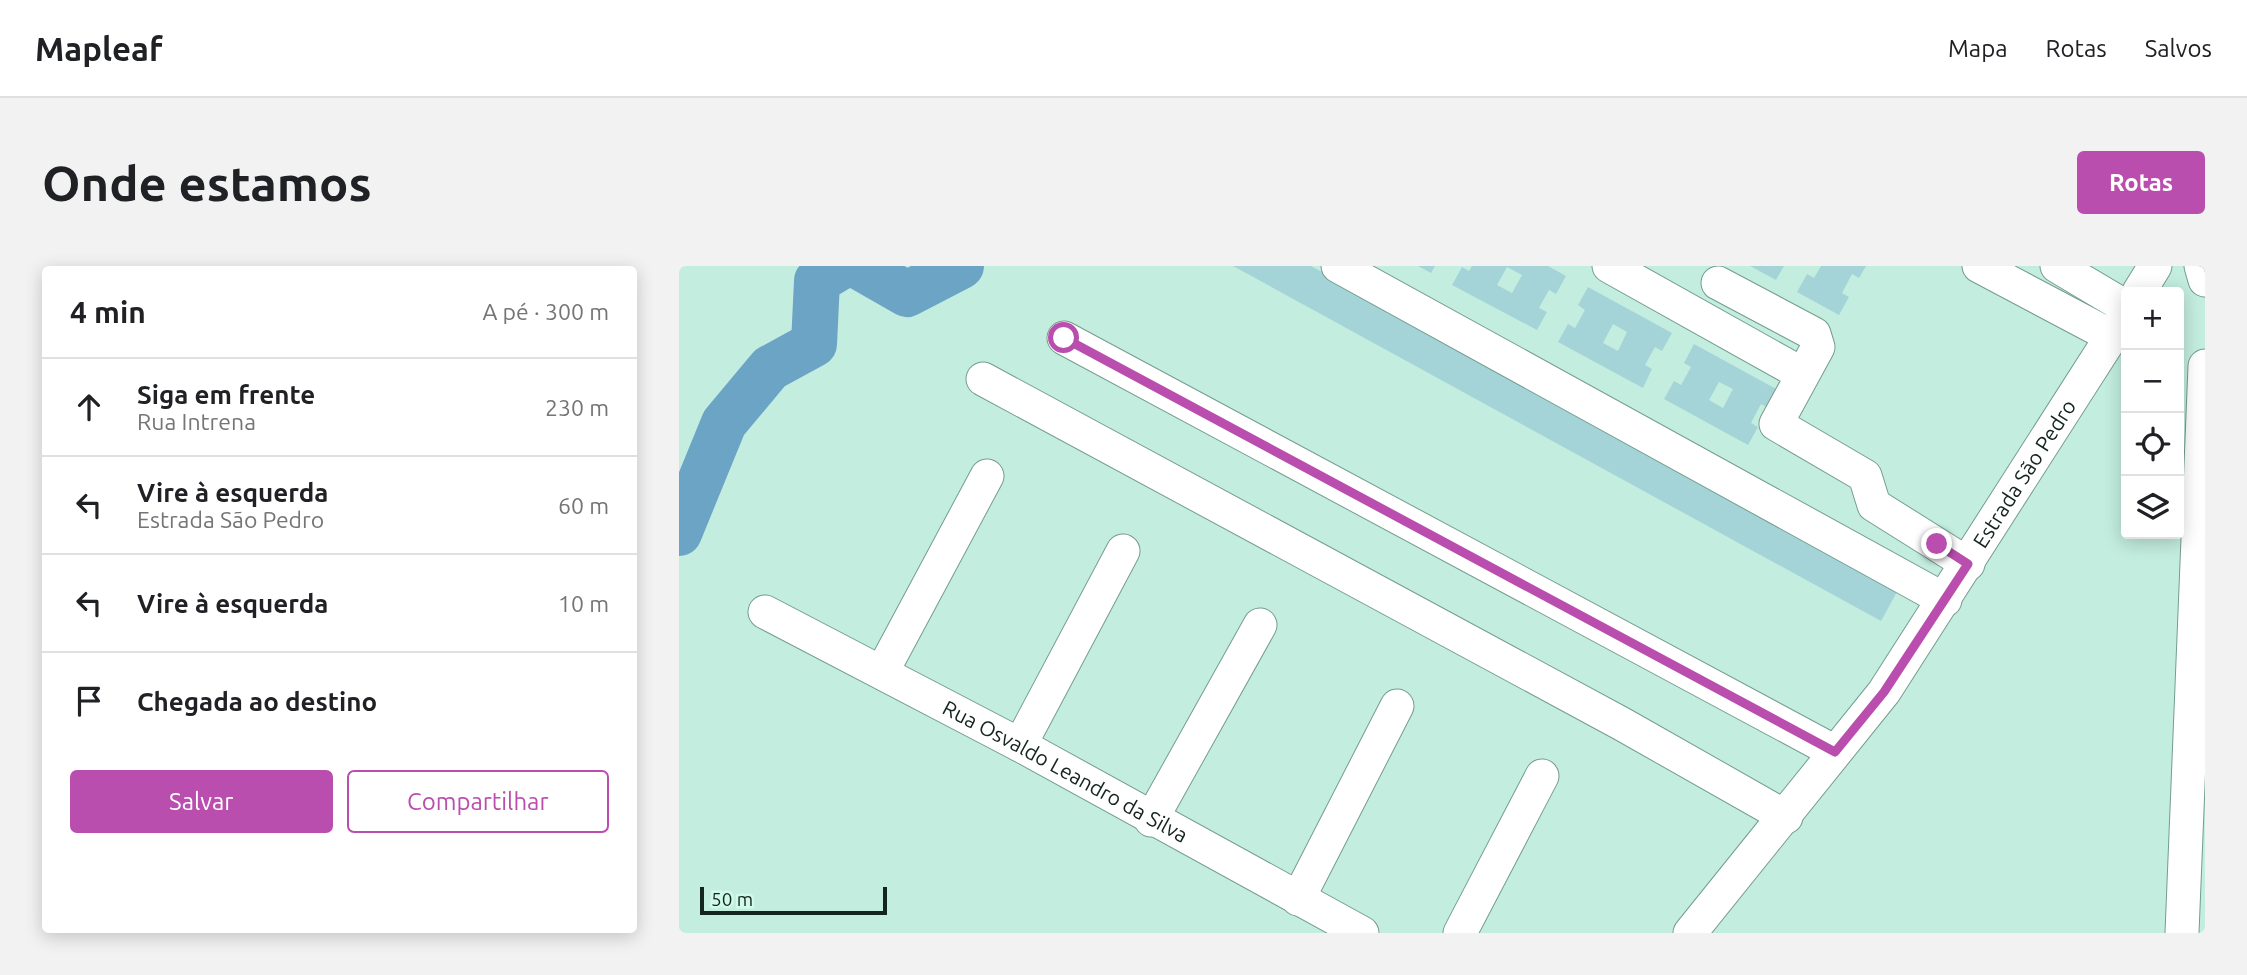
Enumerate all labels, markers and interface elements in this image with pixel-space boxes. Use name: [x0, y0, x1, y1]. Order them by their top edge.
text: Mapleaf: [35, 30, 163, 67]
text: Mapa: [1948, 35, 2008, 62]
text: Rotas: [2046, 35, 2107, 62]
text: Salvos: [2145, 35, 2212, 62]
button: Rotas: [2077, 151, 2205, 214]
text: Onde estamos: [42, 155, 372, 210]
map controls: [2121, 287, 2184, 539]
button: +: [2121, 287, 2184, 350]
text: 4 min: [70, 295, 146, 329]
text: A pé · 300 m: [482, 299, 609, 324]
route start: [1048, 322, 1079, 353]
button: −: [2121, 350, 2184, 413]
text: Siga em frente: [137, 380, 315, 409]
icon: ahead: [70, 388, 108, 426]
text: 230 m: [545, 395, 609, 420]
street label: Estrada São Pedro: [1968, 395, 2080, 552]
text: Rua Intrena: [137, 409, 256, 434]
button: locate: [2121, 413, 2184, 476]
button: layers: [2121, 476, 2184, 539]
text: Vire à esquerda: [137, 478, 328, 507]
icon: left: [70, 486, 108, 524]
text: 60 m: [558, 493, 609, 518]
text: Estrada São Pedro: [137, 507, 324, 532]
route end: [1921, 528, 1952, 559]
icon: left: [70, 584, 108, 622]
text: Vire à esquerda: [137, 589, 328, 618]
text: 10 m: [558, 591, 609, 616]
icon: arrive: [70, 682, 108, 720]
text: Chegada ao destino: [137, 687, 377, 716]
street label: Rua Osvaldo Leandro da Silva: [939, 695, 1192, 847]
button: Salvar: [70, 770, 333, 833]
button: Compartilhar: [347, 770, 609, 833]
scale bar: [700, 884, 887, 916]
text: 50 m: [711, 888, 753, 910]

